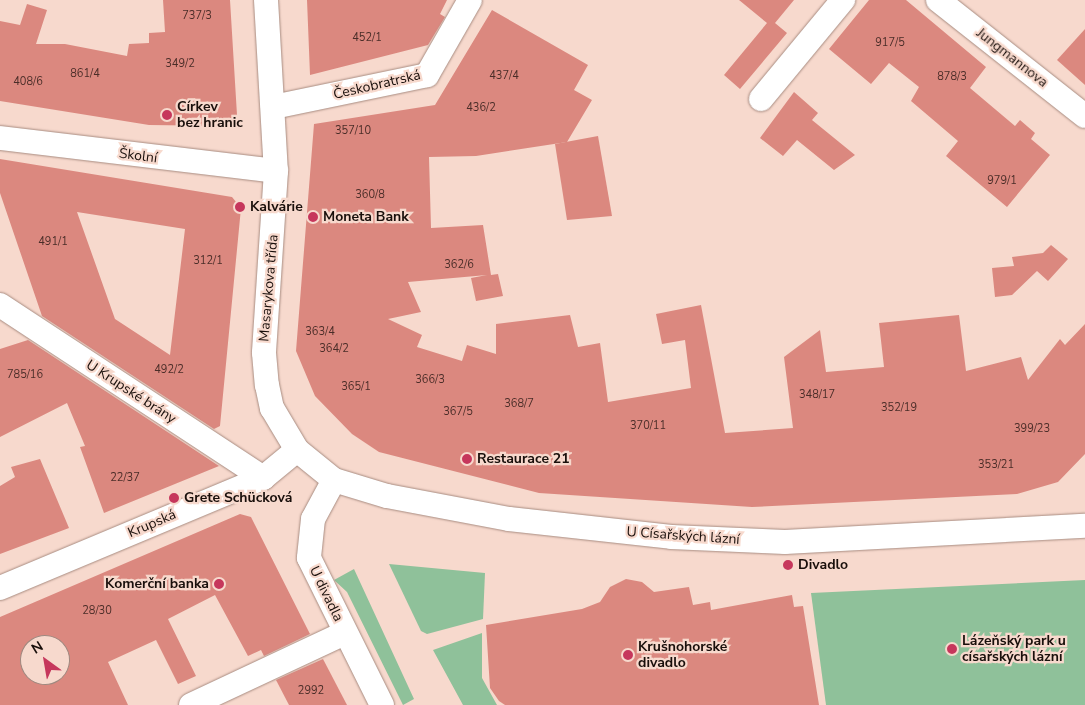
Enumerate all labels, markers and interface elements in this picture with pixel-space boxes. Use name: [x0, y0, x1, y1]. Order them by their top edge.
house number: 737/3: [182, 9, 212, 23]
street label: Jungmannova: [973, 25, 1051, 91]
house number: 452/1: [352, 31, 382, 45]
house number: 917/5: [875, 36, 905, 50]
house number: 349/2: [165, 57, 195, 71]
house number: 861/4: [70, 67, 100, 81]
street label: Českobratrská: [332, 67, 422, 103]
house number: 437/4: [489, 69, 519, 83]
house number: 878/3: [937, 70, 967, 84]
house number: 408/6: [13, 75, 43, 89]
place label: Církev bez hranic: [177, 99, 243, 132]
house number: 436/2: [466, 101, 496, 115]
marker: Církev bez hranic: [161, 109, 173, 121]
house number: 357/10: [335, 124, 371, 138]
street label: Školní: [118, 145, 158, 167]
house number: 979/1: [987, 174, 1017, 188]
house number: 360/8: [355, 188, 385, 202]
place label: Kalvárie: [250, 199, 303, 215]
marker: Kalvárie: [234, 201, 246, 213]
place label: Moneta Bank: [323, 209, 409, 225]
marker: Moneta Bank: [307, 211, 319, 223]
street label: Masarykova třída: [256, 234, 282, 342]
house number: 491/1: [38, 235, 68, 249]
house number: 312/1: [193, 254, 223, 268]
house number: 362/6: [444, 258, 474, 272]
house number: 363/4: [305, 325, 335, 339]
house number: 364/2: [319, 342, 349, 356]
street label: U Krupské brány: [83, 357, 179, 427]
house number: 492/2: [154, 363, 184, 377]
house number: 785/16: [7, 368, 43, 382]
house number: 366/3: [415, 373, 445, 387]
house number: 365/1: [341, 380, 371, 394]
house number: 348/17: [799, 388, 835, 402]
house number: 368/7: [504, 397, 534, 411]
house number: 352/19: [881, 401, 917, 415]
house number: 367/5: [443, 405, 473, 419]
house number: 370/11: [630, 419, 666, 433]
house number: 399/23: [1014, 422, 1050, 436]
place label: Restaurace 21: [477, 451, 570, 467]
marker: Restaurace 21: [461, 453, 473, 465]
house number: 353/21: [978, 458, 1014, 472]
house number: 22/37: [110, 471, 140, 485]
place label: Grete Schücková: [184, 490, 292, 506]
marker: Grete Schücková: [168, 492, 180, 504]
street label: Krupská: [125, 506, 179, 542]
street label: U Císařských lázní: [626, 524, 740, 548]
place label: Divadlo: [798, 557, 848, 573]
marker: Divadlo: [782, 559, 794, 571]
street label: U divadla: [305, 564, 347, 624]
place label: Komerční banka: [105, 576, 209, 592]
marker: Komerční banka: [213, 578, 225, 590]
house number: 28/30: [82, 604, 112, 618]
place label: Lázeňský park u císařských lázní: [962, 633, 1066, 666]
north arrow: [20, 635, 70, 685]
text: N: [28, 637, 47, 659]
place label: Krušnohorské divadlo: [638, 639, 727, 672]
marker: Lázeňský park u císařských lázní: [946, 643, 958, 655]
marker: Krušnohorské divadlo: [622, 649, 634, 661]
house number: 2992: [298, 684, 324, 698]

